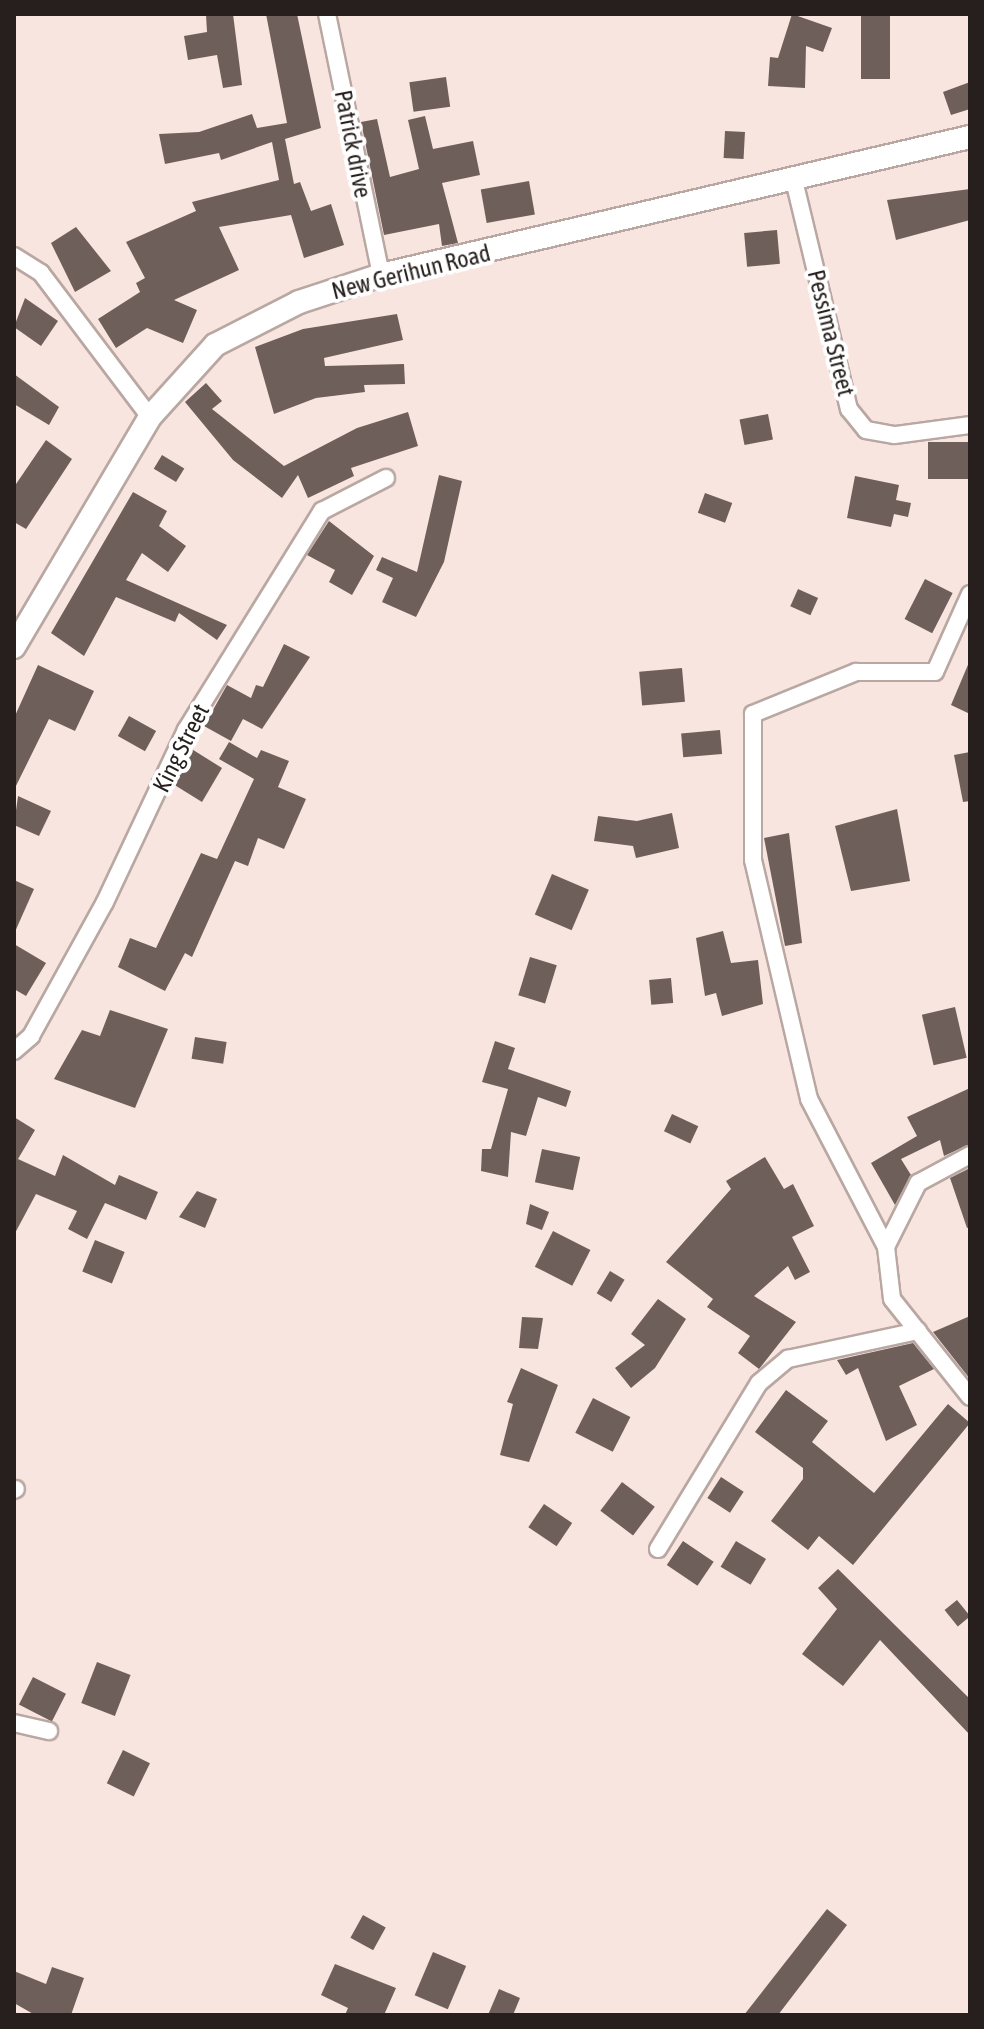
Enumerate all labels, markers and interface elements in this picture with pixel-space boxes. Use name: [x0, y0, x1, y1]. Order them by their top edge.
street label: Patrick drive: [328, 88, 378, 200]
street label: New Gerihun Road: [329, 238, 493, 306]
street label: Pessima Street: [801, 267, 861, 399]
street label: King Street: [147, 699, 215, 797]

